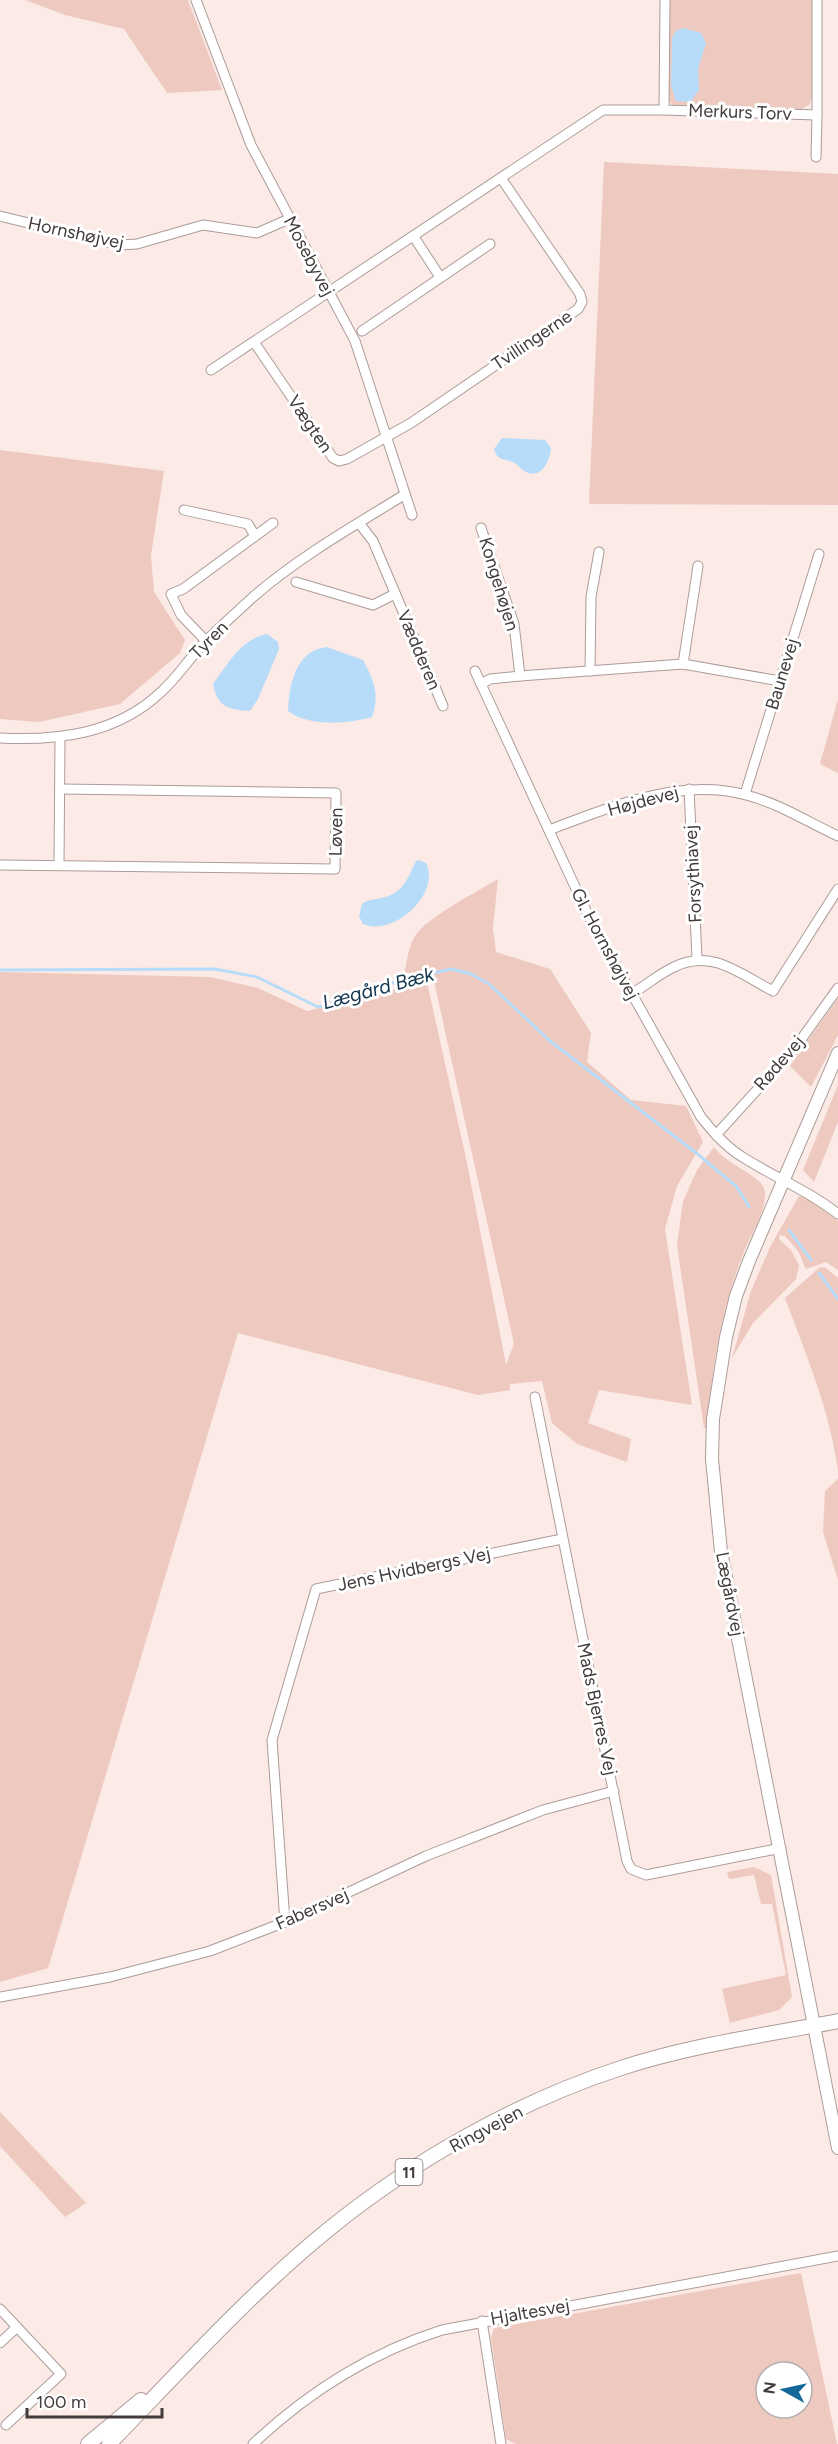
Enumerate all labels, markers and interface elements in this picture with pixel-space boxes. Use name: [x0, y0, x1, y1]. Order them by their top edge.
street label: Merkurs Torv: [688, 99, 793, 125]
street label: Hornshøjvej: [26, 212, 126, 254]
street label: Mosebyvej: [279, 212, 339, 300]
street label: Tvillingerne: [488, 305, 576, 375]
street label: Vægten: [283, 391, 337, 457]
street label: Kongehøjen: [474, 534, 524, 634]
street label: Vædderen: [392, 607, 446, 693]
street label: Tyren: [185, 616, 233, 664]
street label: Baunevej: [761, 636, 803, 712]
street label: Højdevej: [605, 781, 681, 821]
street label: Løven: [325, 808, 347, 856]
street label: Forsythiavej: [679, 825, 707, 923]
street label: Gl. Hornshøjvej: [566, 884, 644, 1004]
water label: Lægård Bæk: [320, 961, 438, 1014]
street label: Rødevej: [749, 1031, 809, 1095]
street label: Jens Hvidbergs Vej: [335, 1542, 493, 1596]
street label: Lægårdvej: [711, 1550, 749, 1638]
street label: Mads Bjerres Vej: [572, 1641, 622, 1777]
street label: Fabersvej: [272, 1883, 352, 1935]
street label: Ringvejen: [446, 2101, 526, 2157]
road number: 11: [396, 2159, 422, 2185]
street label: Hjaltesvej: [489, 2294, 571, 2330]
north arrow: [754, 2360, 814, 2420]
scale bar: [27, 2381, 162, 2419]
text: N: [759, 2381, 780, 2395]
text: 100 m: [36, 2391, 86, 2413]

